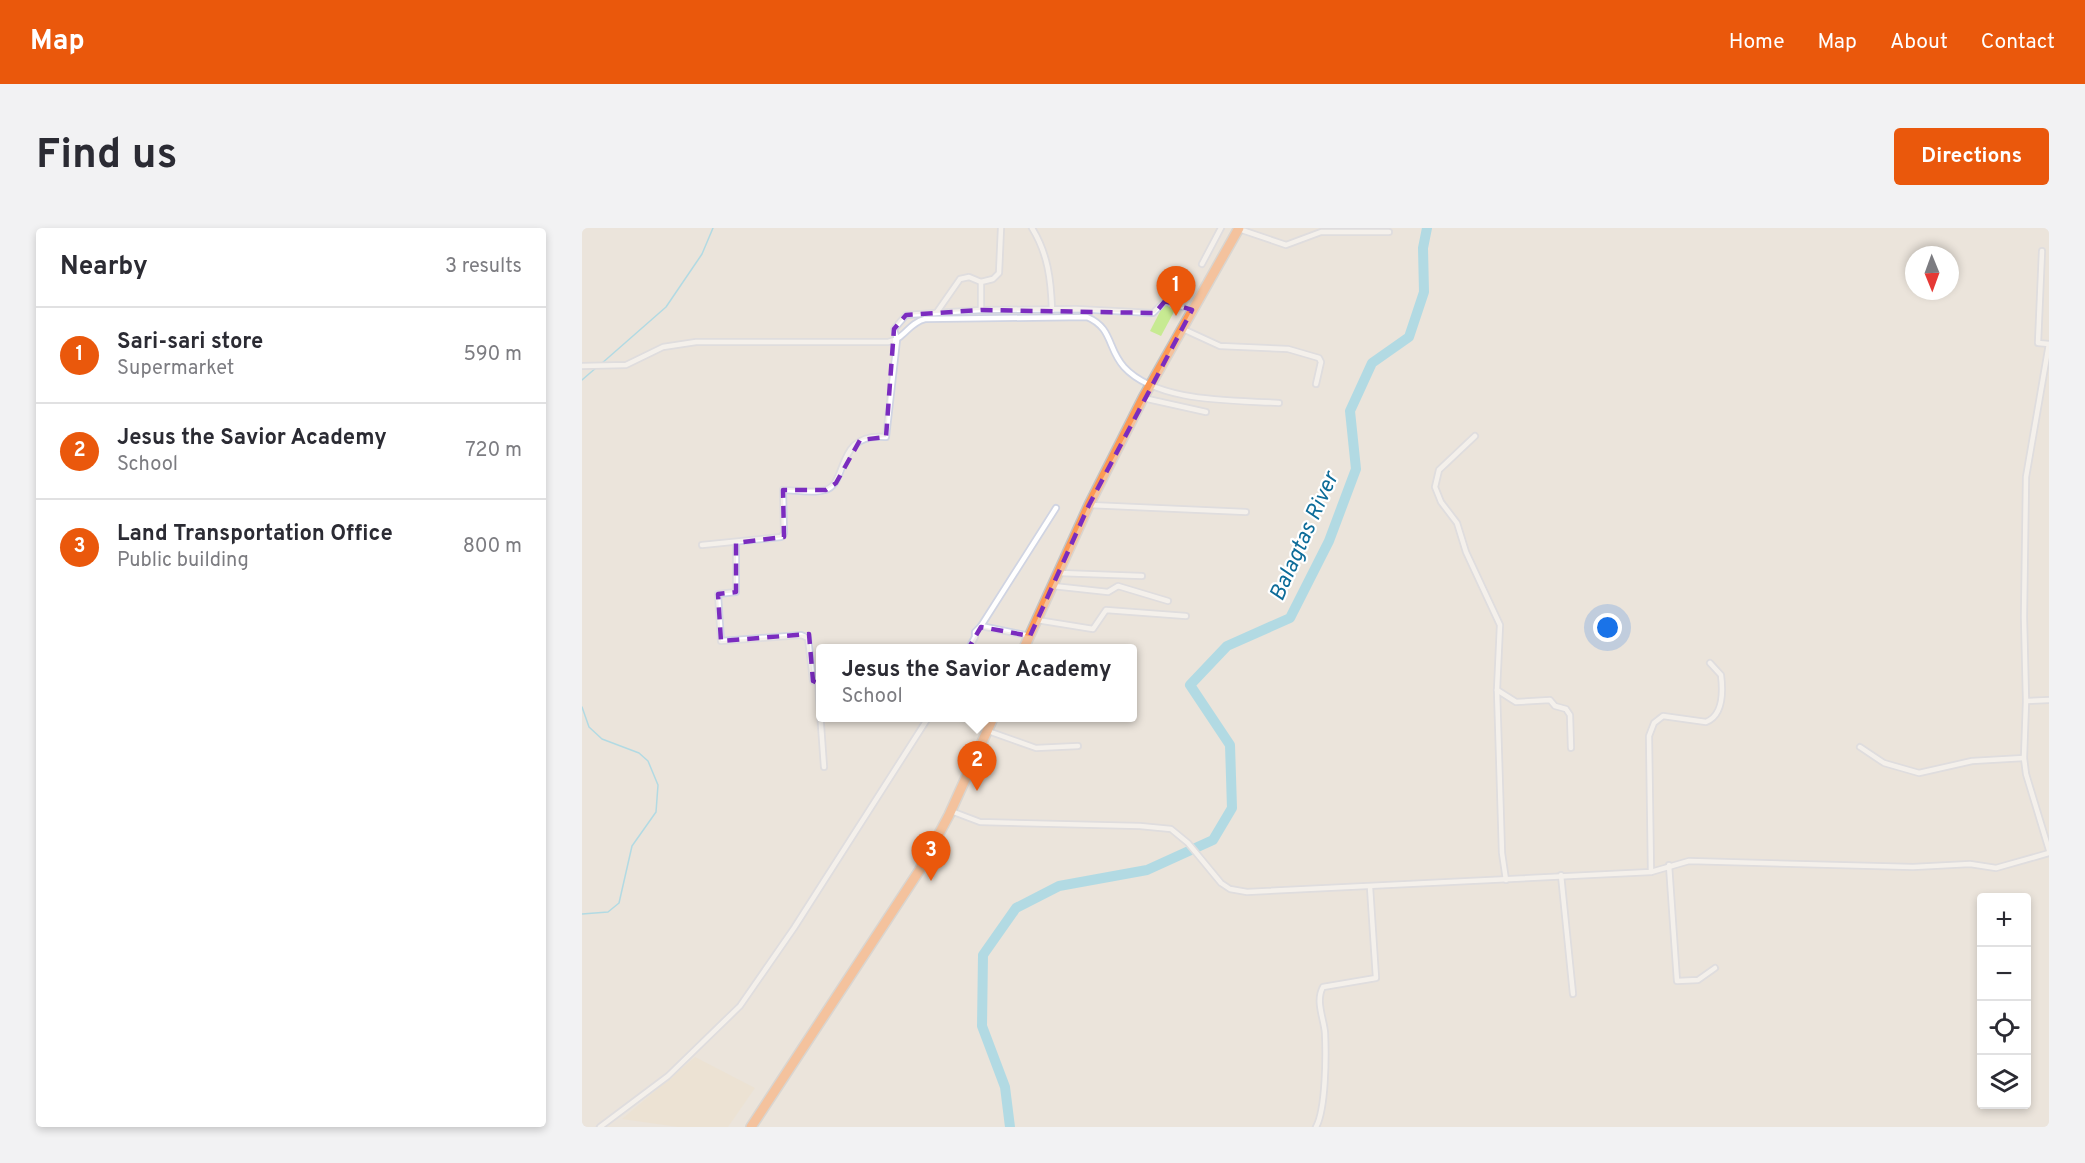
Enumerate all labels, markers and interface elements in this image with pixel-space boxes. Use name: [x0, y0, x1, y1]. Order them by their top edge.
text: Map: [30, 24, 85, 60]
text: Home: [1729, 29, 1785, 56]
text: Map: [1818, 29, 1857, 56]
text: About: [1890, 29, 1948, 56]
text: Contact: [1981, 29, 2055, 56]
button: Directions: [1894, 128, 2049, 185]
text: Find us: [36, 130, 177, 183]
north arrow: [1905, 246, 1959, 300]
text: Nearby: [60, 251, 148, 284]
text: 3 results: [445, 254, 522, 280]
pin: 1: [1156, 266, 1196, 316]
text: Sari-sari store: [117, 329, 263, 356]
text: 1: [76, 342, 84, 368]
text: 590 m: [464, 342, 522, 368]
text: Supermarket: [117, 356, 234, 382]
text: Jesus the Savior Academy: [117, 425, 387, 452]
text: 2: [73, 438, 86, 464]
text: 720 m: [465, 438, 522, 464]
text: School: [117, 452, 178, 478]
water label: Balagtas River: [1265, 467, 1346, 606]
text: Land Transportation Office: [117, 521, 393, 548]
text: 3: [74, 534, 86, 560]
text: 800 m: [463, 534, 522, 560]
text: Public building: [117, 548, 249, 574]
your location: [1593, 613, 1622, 642]
popup: [816, 644, 1137, 722]
text: Jesus the Savior Academy: [842, 657, 1111, 684]
text: School: [842, 684, 903, 710]
pin: 2: [958, 742, 996, 791]
pin: 3: [912, 832, 950, 881]
map controls: [1977, 893, 2031, 1109]
button: +: [1977, 893, 2031, 947]
button: −: [1977, 947, 2031, 1001]
button: locate: [1977, 1001, 2031, 1055]
button: layers: [1977, 1055, 2031, 1109]

